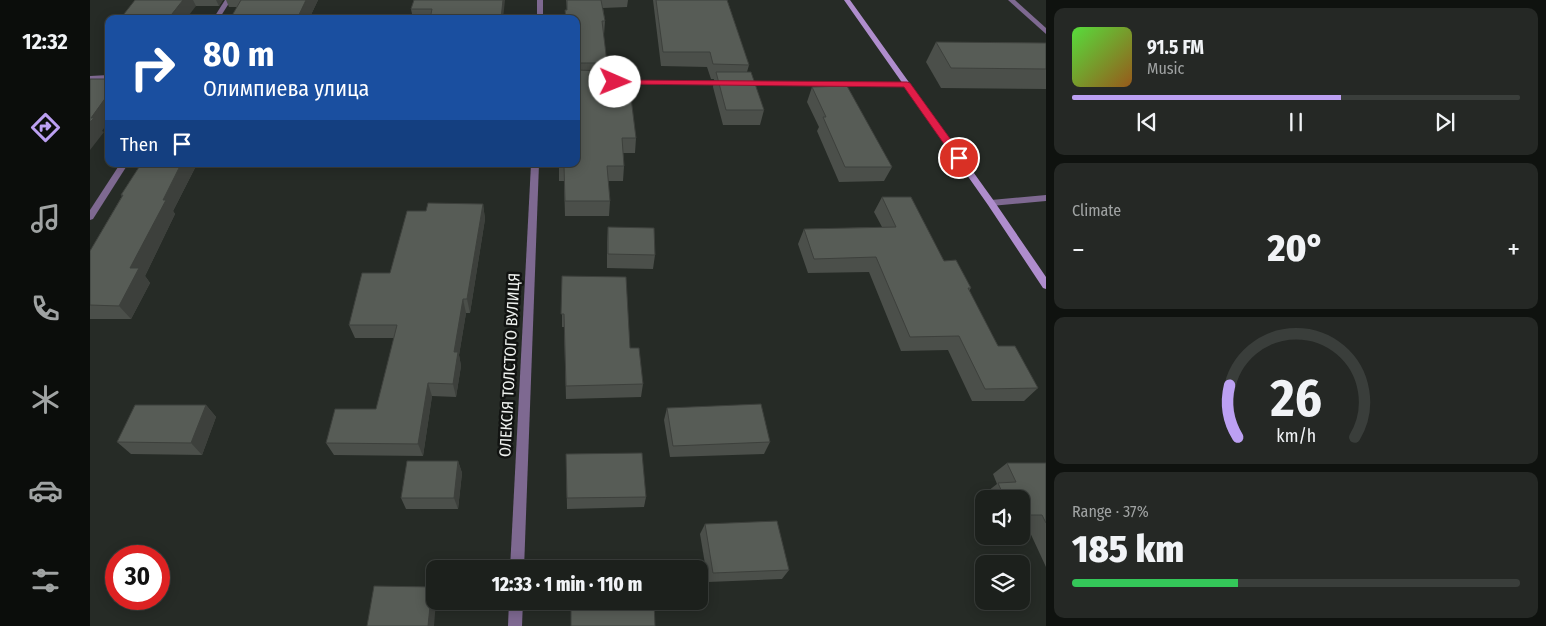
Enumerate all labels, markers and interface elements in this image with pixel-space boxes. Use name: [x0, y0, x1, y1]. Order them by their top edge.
text: 12:32: [22, 28, 68, 55]
text: 80 m: [203, 33, 275, 75]
icon: right: [120, 35, 185, 100]
text: 91.5 FM: [1147, 36, 1204, 59]
position arrow: [588, 55, 640, 107]
text: Music: [1147, 59, 1184, 78]
text: Олимпиева улица: [203, 75, 369, 102]
icon: previous: [1133, 108, 1161, 136]
icon: pause: [1282, 108, 1310, 136]
icon: next: [1431, 108, 1459, 136]
icon: directions: [28, 110, 63, 145]
icon: arrive: [168, 130, 196, 158]
text: Then: [120, 133, 158, 156]
pin: [938, 137, 980, 179]
icon: arrive: [945, 144, 973, 172]
icon: music: [28, 201, 63, 236]
text: Climate: [1072, 201, 1121, 220]
text: 20°: [1268, 225, 1324, 271]
text: −: [1072, 233, 1085, 266]
text: +: [1507, 233, 1520, 266]
street label: ОЛЕКСІЯ ТОЛСТОГО ВУЛИЦЯ: [495, 273, 524, 458]
icon: phone: [28, 291, 63, 326]
text: 26: [1269, 367, 1322, 430]
icon: climate: [28, 382, 63, 417]
text: km/h: [1276, 425, 1316, 447]
icon: car: [28, 473, 63, 508]
map controls: [975, 490, 1030, 610]
button: sound: [975, 490, 1030, 545]
text: Range · 37%: [1072, 502, 1149, 521]
text: 185 km: [1072, 526, 1184, 572]
speed limit sign: 30: [105, 545, 170, 610]
button: layers: [975, 555, 1030, 610]
icon: filters: [28, 563, 63, 598]
text: 12:33 · 1 min · 110 m: [492, 573, 642, 596]

